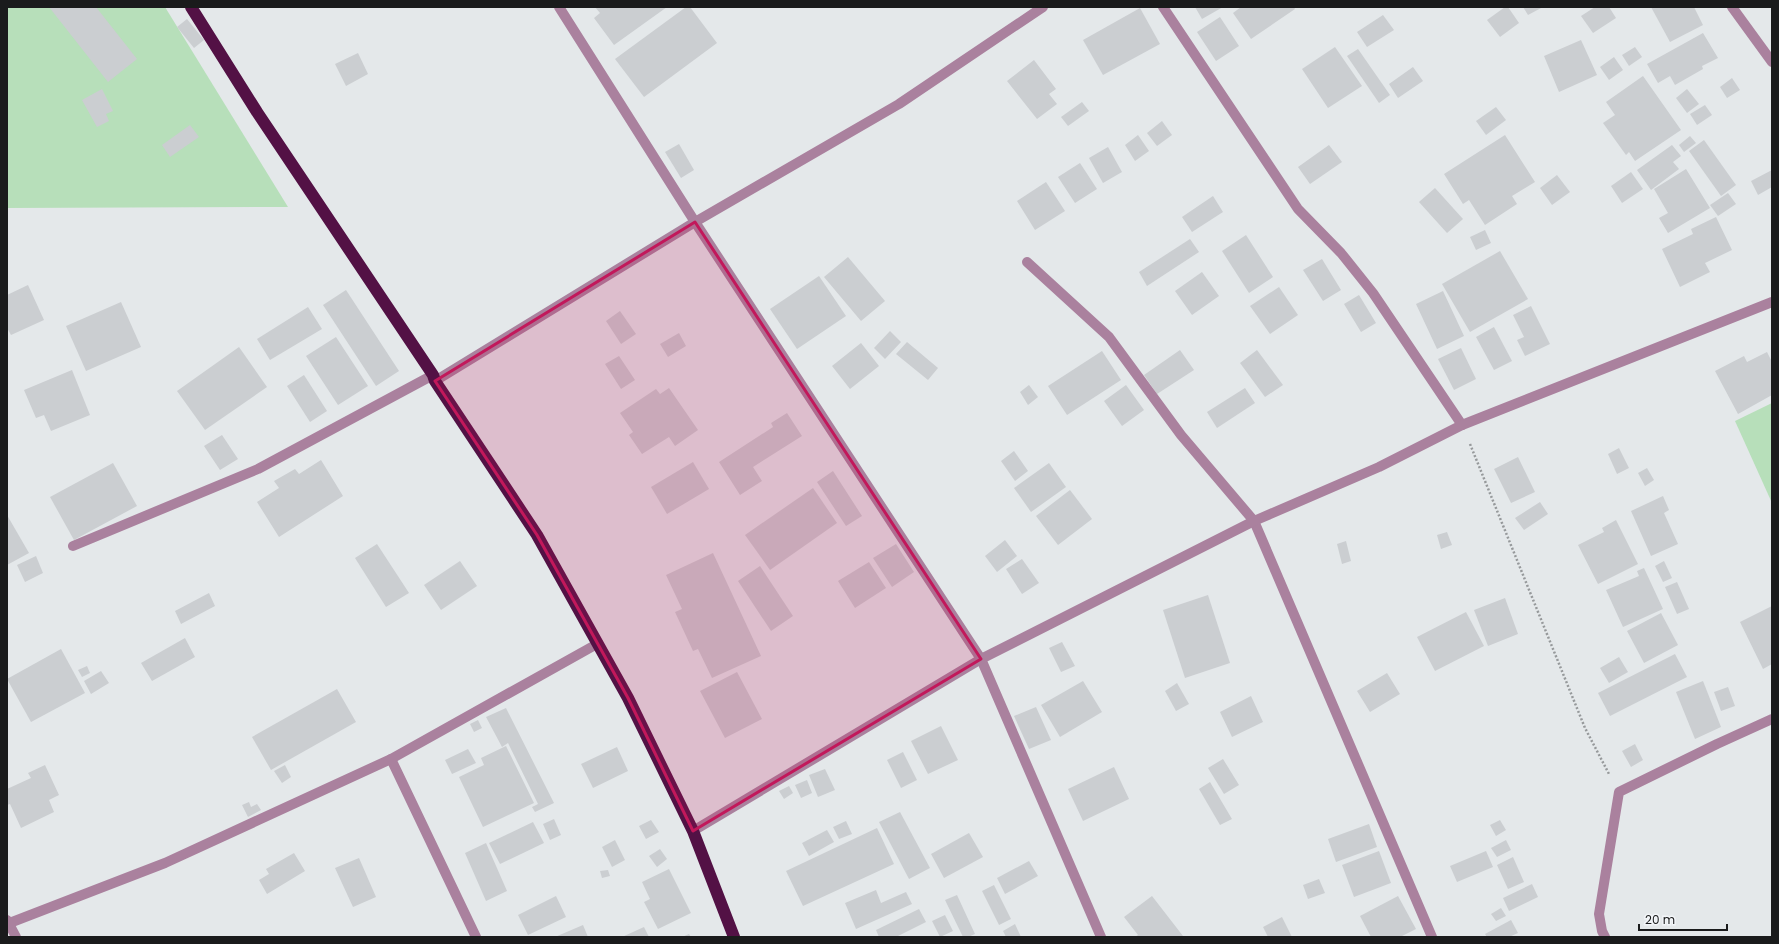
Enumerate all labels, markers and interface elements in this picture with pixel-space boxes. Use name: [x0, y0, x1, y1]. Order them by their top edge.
scale bar: [1639, 906, 1727, 932]
text: 20 m: [1645, 911, 1675, 928]

